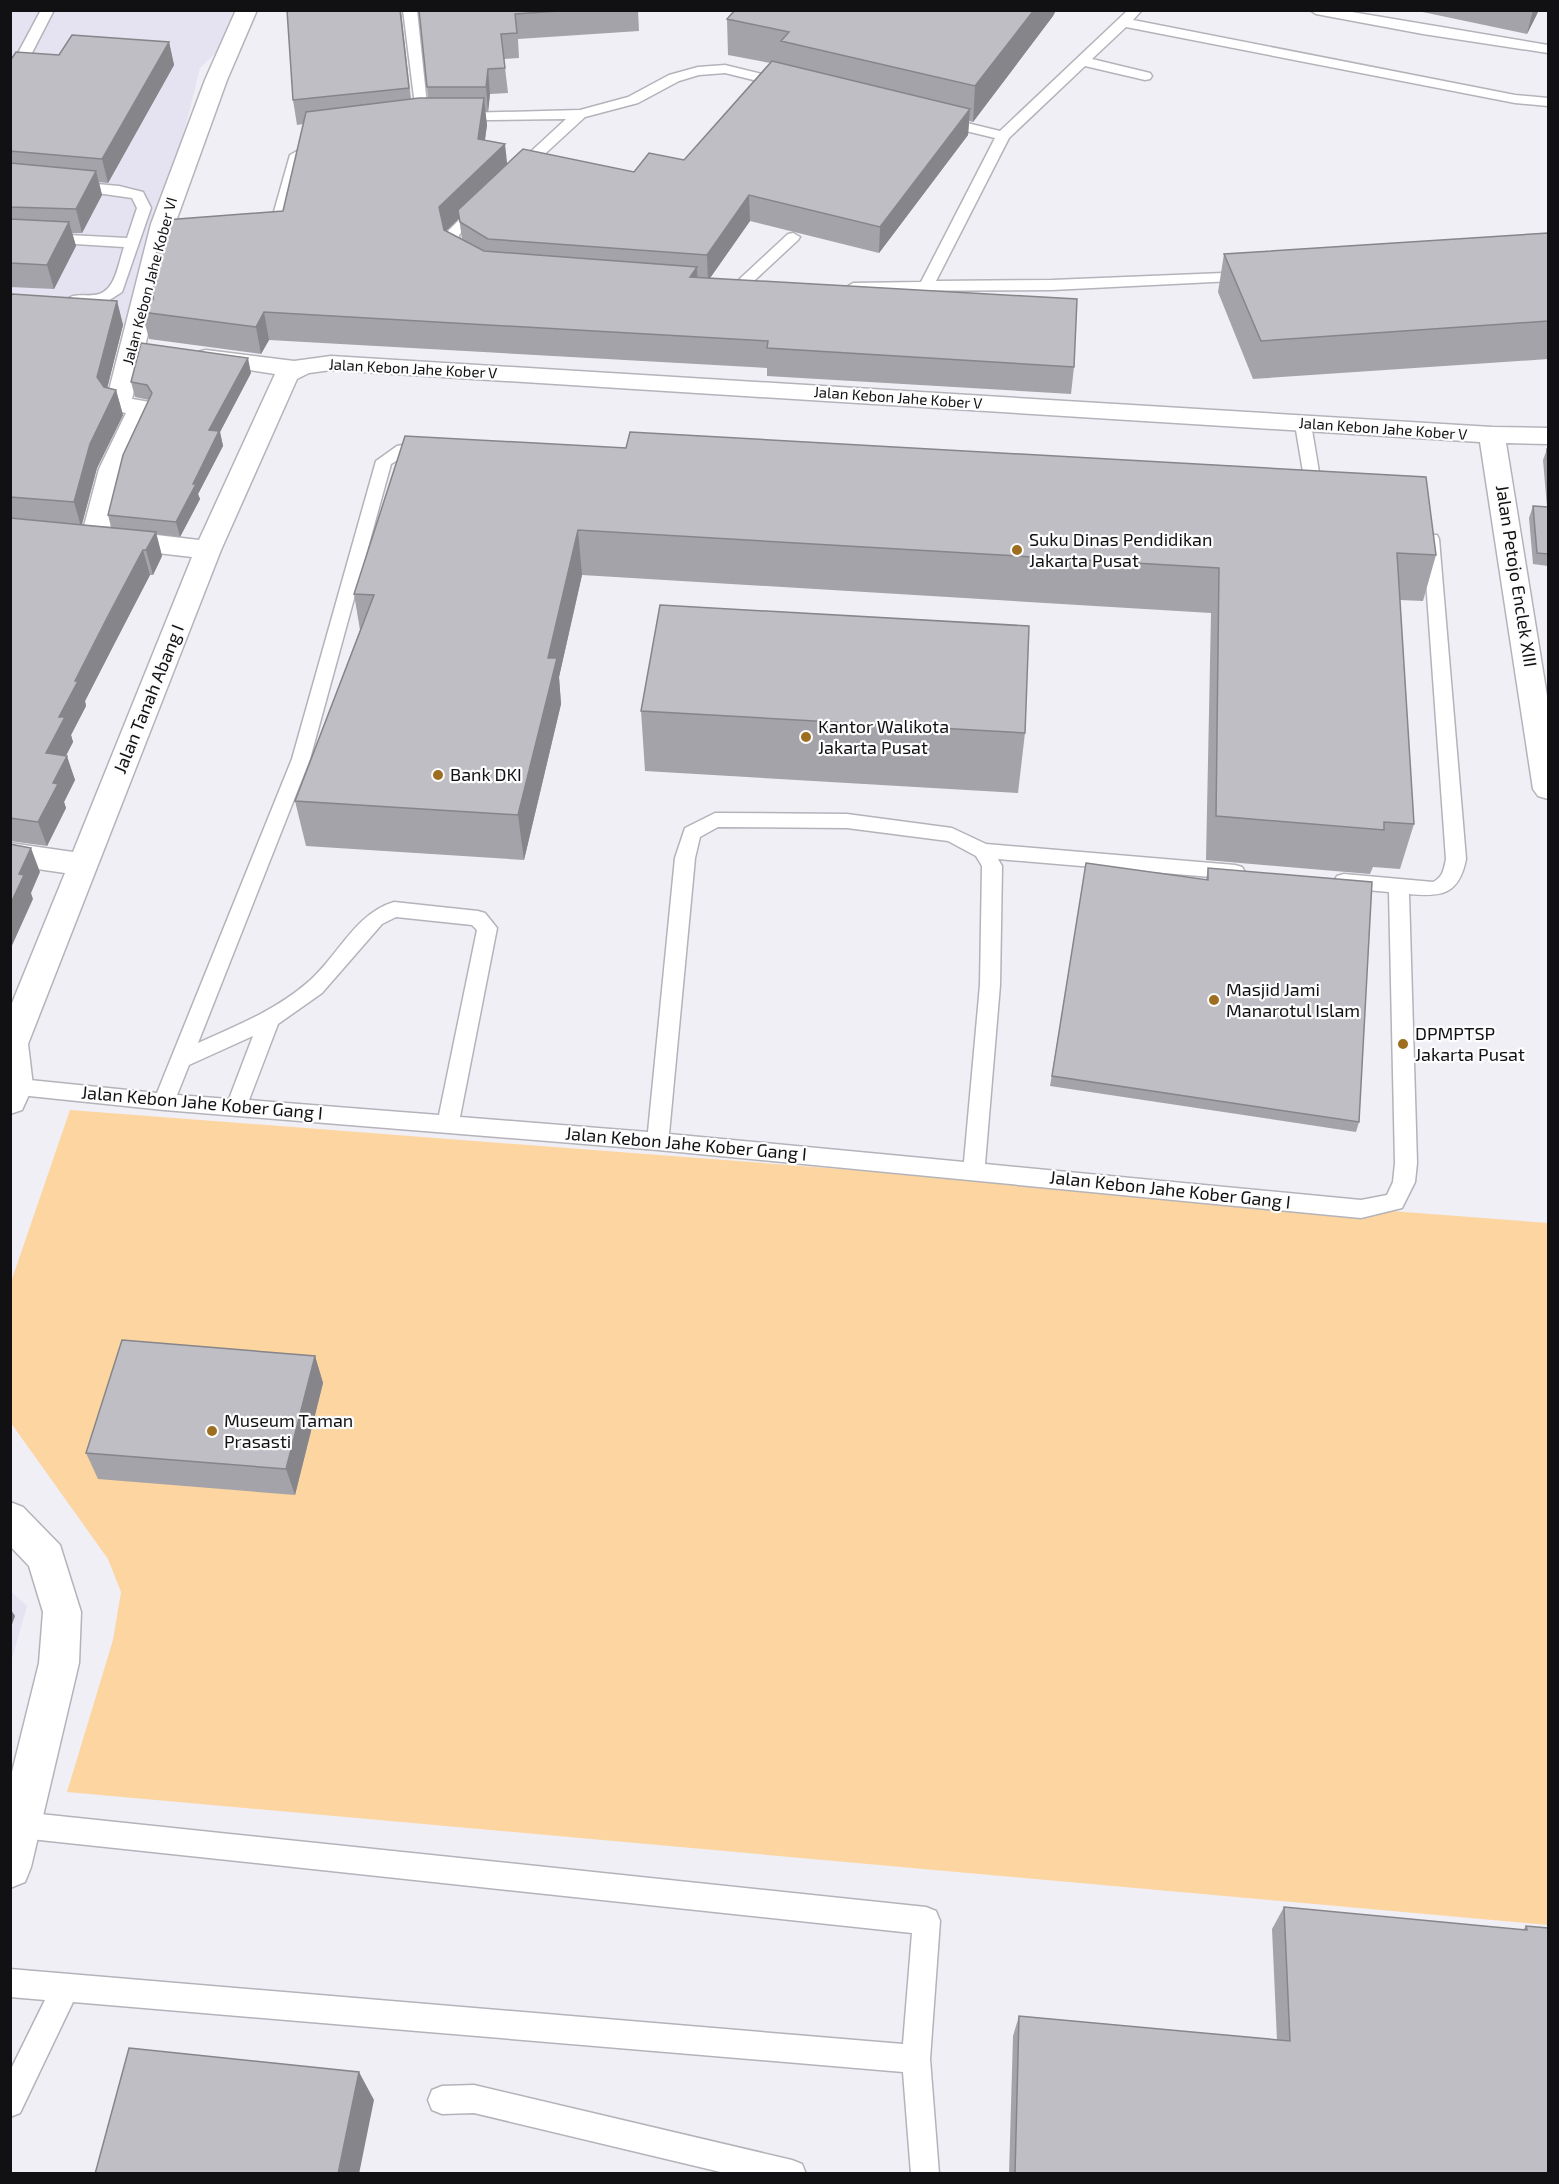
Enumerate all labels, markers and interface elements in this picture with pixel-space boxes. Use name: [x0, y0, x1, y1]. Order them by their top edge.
street label: Jalan Kebon Jahe Kober VI: [118, 195, 180, 366]
street label: Jalan Kebon Jahe Kober V: [328, 355, 498, 381]
street label: Jalan Kebon Jahe Kober V: [813, 382, 983, 412]
street label: Jalan Kebon Jahe Kober V: [1298, 413, 1468, 443]
street label: Jalan Petojo Enclek XIII: [1492, 483, 1542, 669]
place label: Suku Dinas Pendidikan Jakarta Pusat: [1029, 528, 1212, 571]
marker: Suku Dinas Pendidikan Jakarta Pusat: [1010, 543, 1024, 557]
street label: Jalan Tanah Abang I: [108, 621, 188, 776]
place label: Kantor Walikota Jakarta Pusat: [818, 715, 949, 758]
marker: Kantor Walikota Jakarta Pusat: [799, 730, 813, 744]
place label: Bank DKI: [450, 763, 522, 785]
marker: Bank DKI: [431, 768, 445, 782]
place label: Masjid Jami Manarotul Islam: [1226, 978, 1360, 1021]
marker: Masjid Jami Manarotul Islam: [1207, 993, 1221, 1007]
place label: DPMPTSP Jakarta Pusat: [1415, 1022, 1525, 1065]
marker: DPMPTSP Jakarta Pusat: [1396, 1037, 1410, 1051]
street label: Jalan Kebon Jahe Kober Gang I: [80, 1080, 324, 1124]
street label: Jalan Kebon Jahe Kober Gang I: [564, 1121, 808, 1165]
street label: Jalan Kebon Jahe Kober Gang I: [1048, 1165, 1292, 1213]
place label: Museum Taman Prasasti: [224, 1409, 353, 1452]
marker: Museum Taman Prasasti: [205, 1424, 219, 1438]

